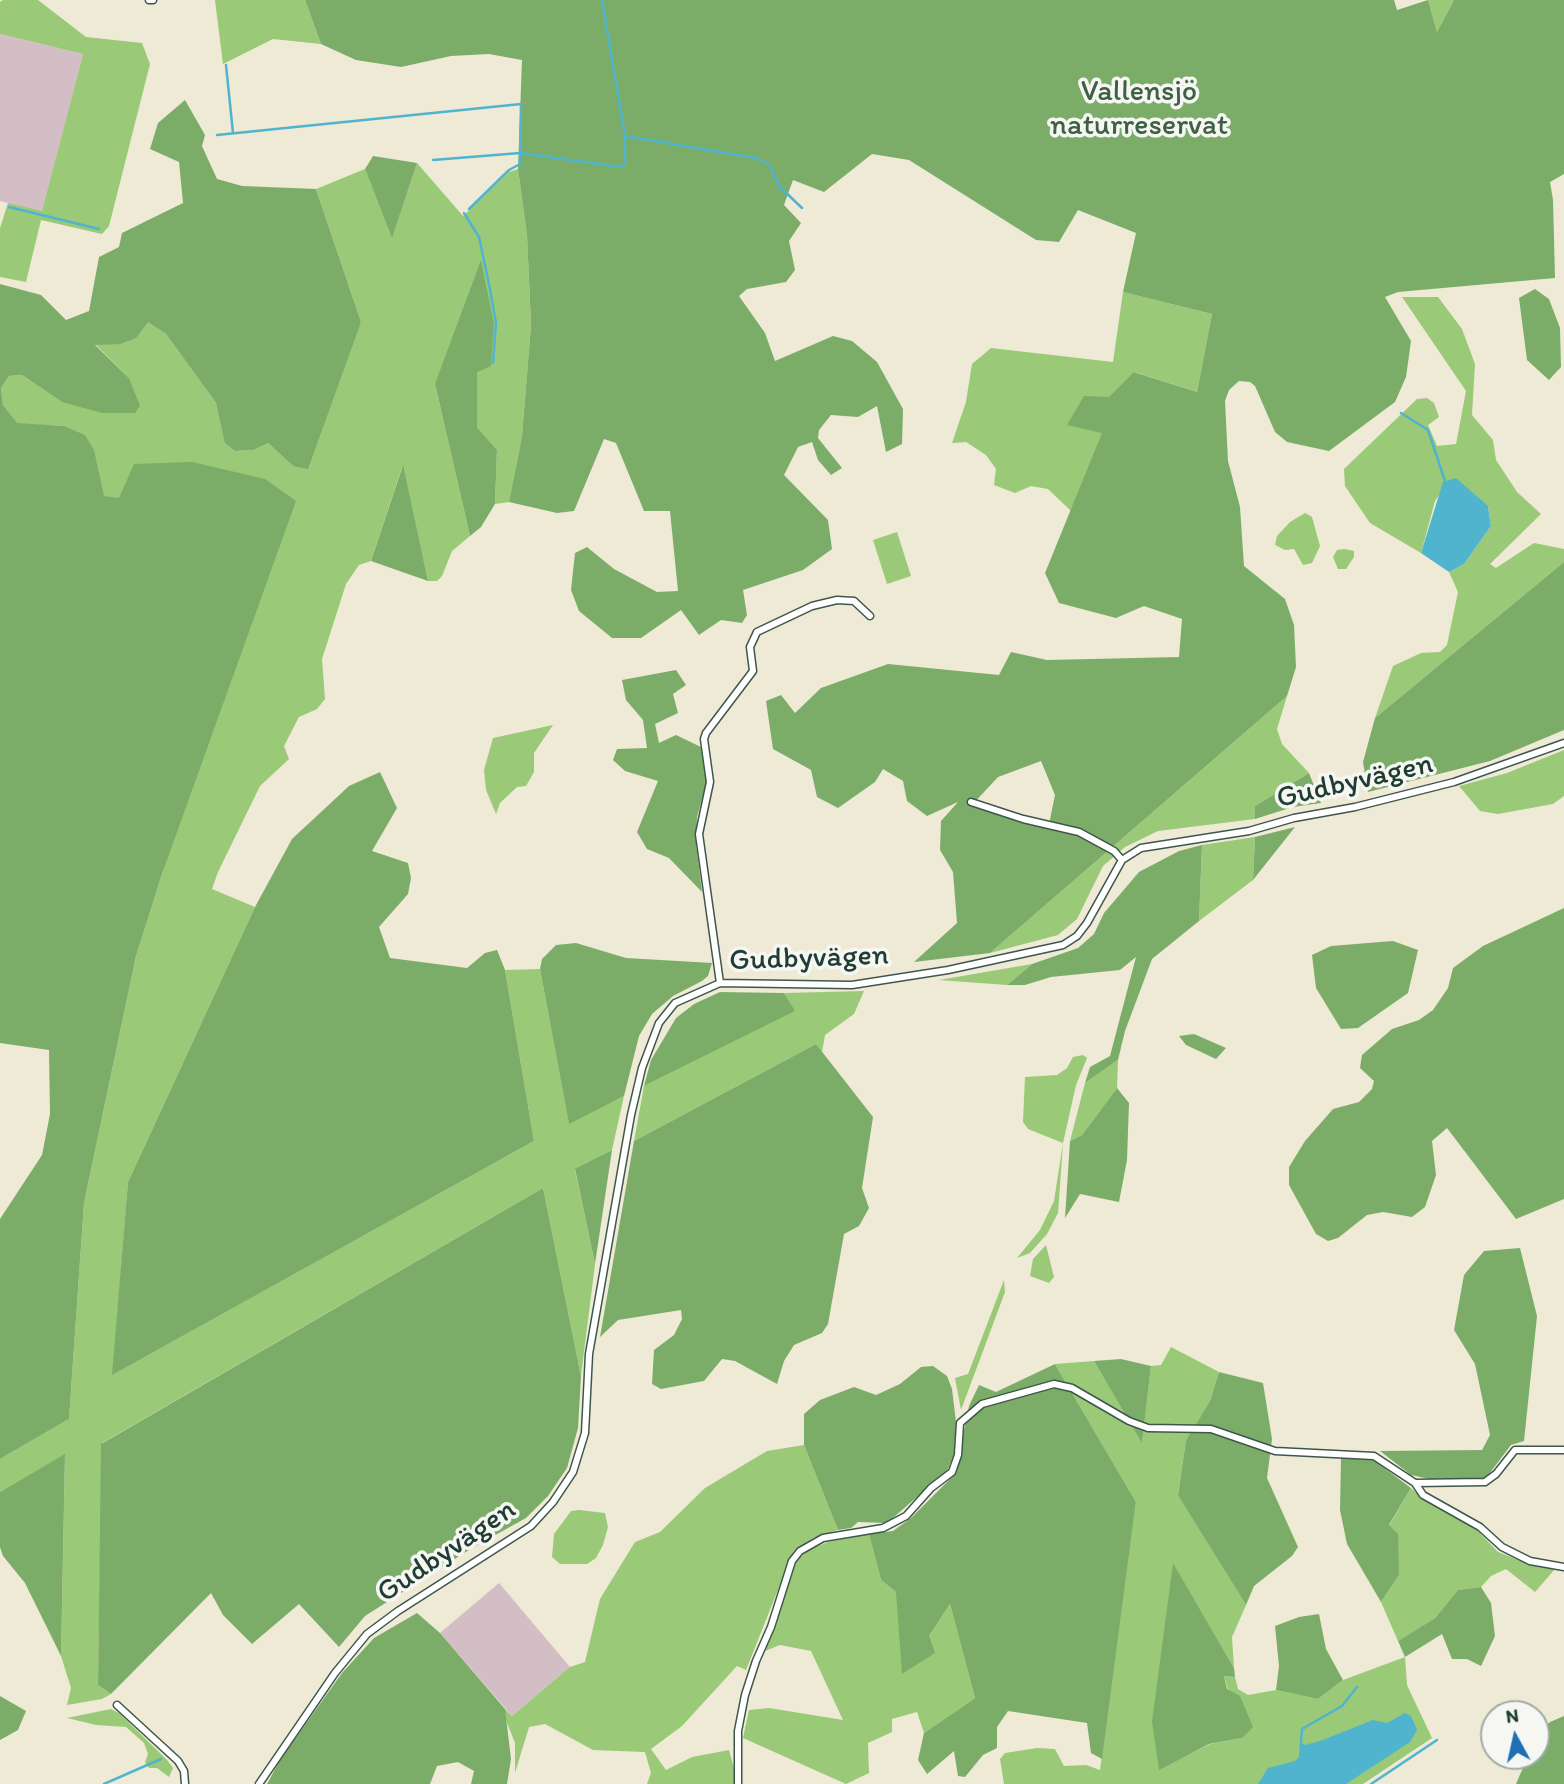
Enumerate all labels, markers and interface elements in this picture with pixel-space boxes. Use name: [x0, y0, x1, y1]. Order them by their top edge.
park label: Vallensjö naturreservat: [1050, 74, 1228, 144]
street label: Gudbyvägen: [1273, 747, 1437, 817]
street label: Gudbyvägen: [729, 938, 889, 980]
street label: Gudbyvägen: [371, 1492, 523, 1612]
north arrow: [1480, 1700, 1550, 1770]
text: N: [1504, 1703, 1520, 1728]

